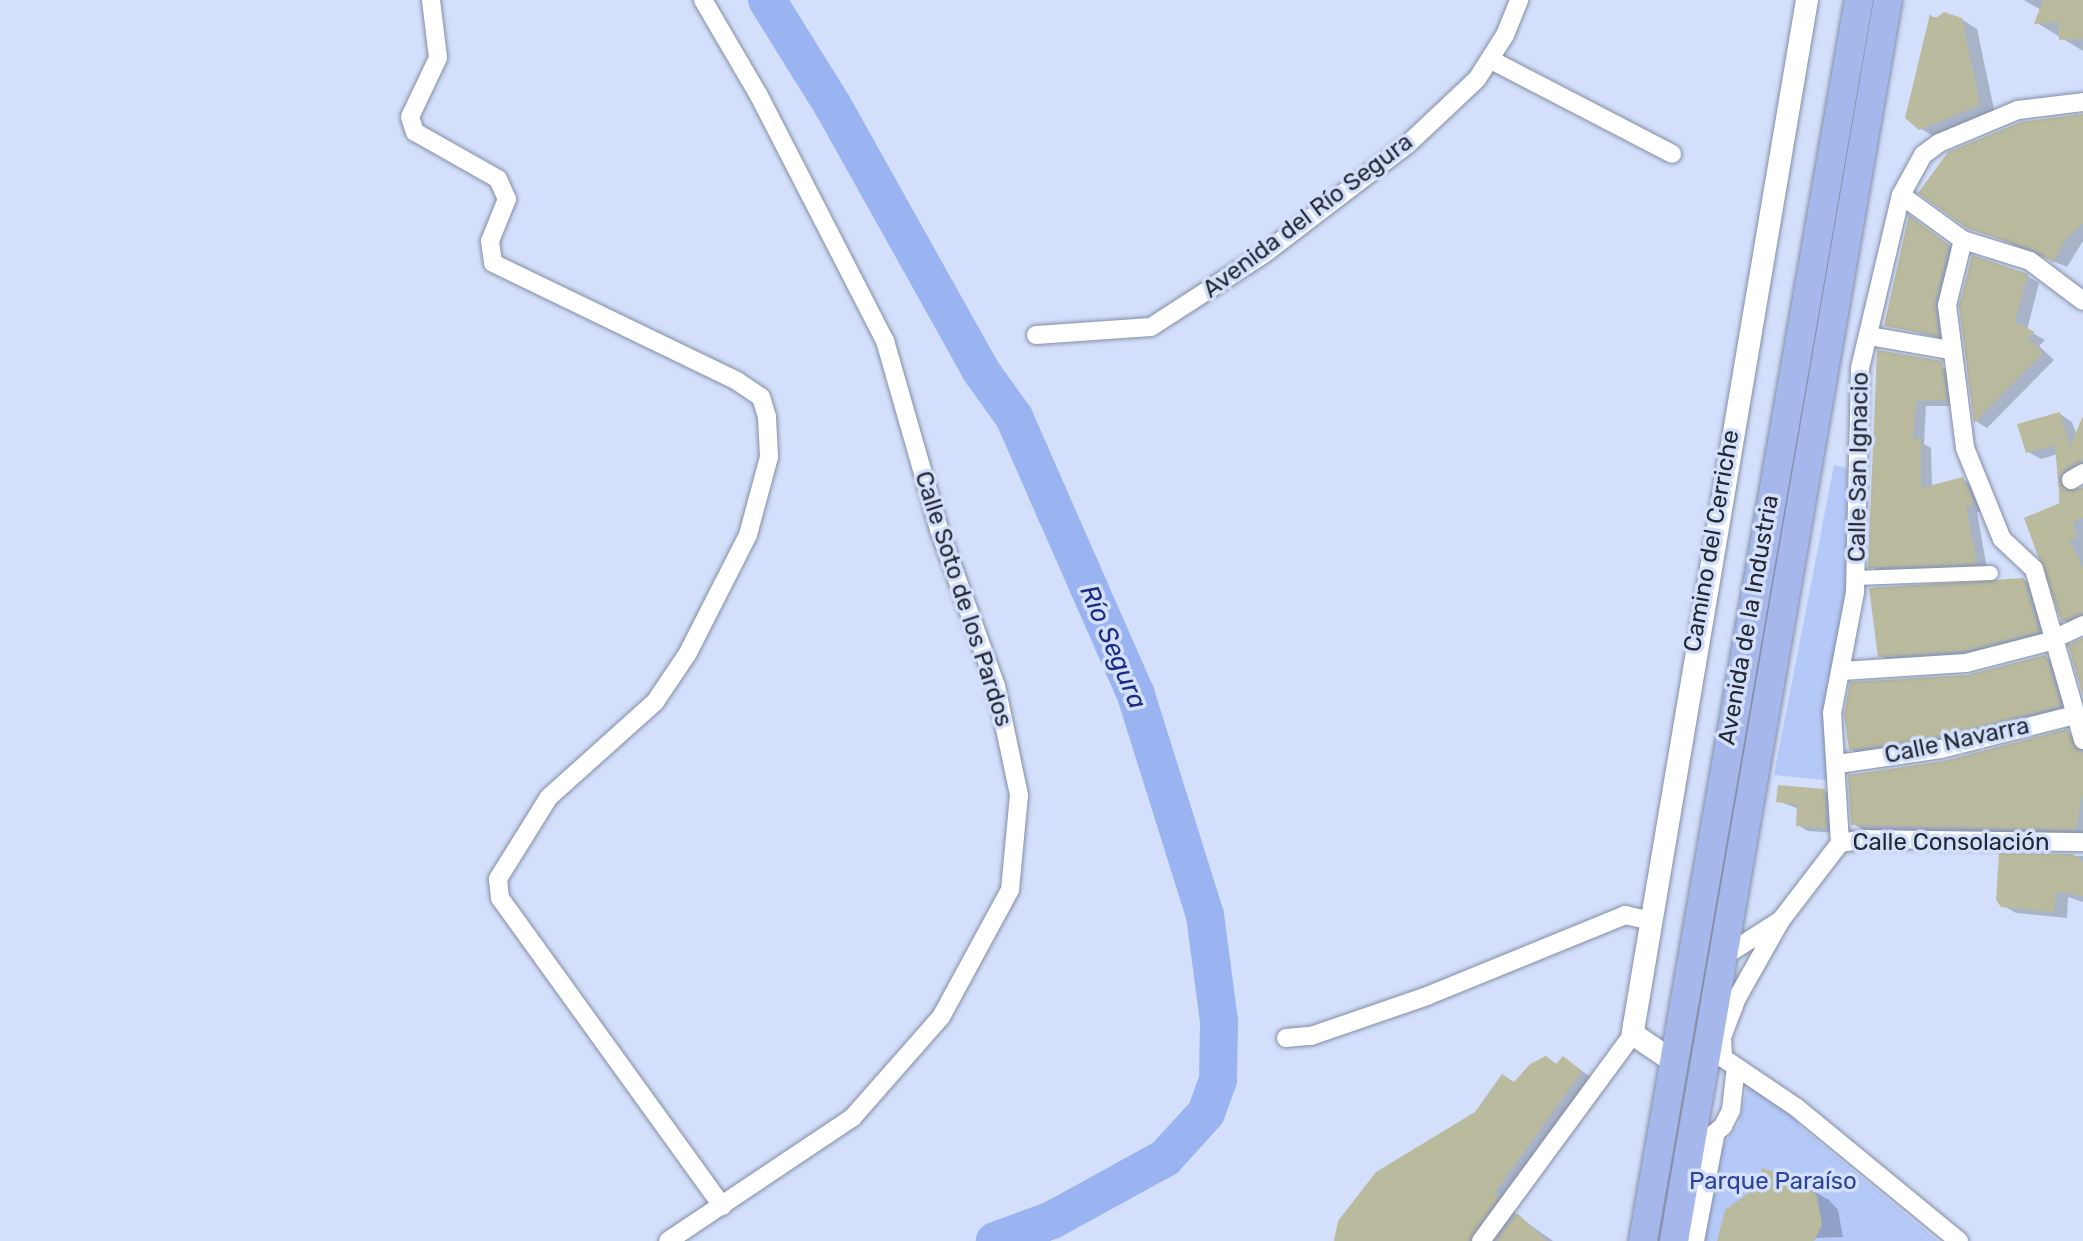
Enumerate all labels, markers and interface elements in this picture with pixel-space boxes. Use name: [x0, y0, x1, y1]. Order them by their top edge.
street label: Avenida del Río Segura: [1197, 128, 1419, 304]
street label: Calle San Ignacio: [1843, 372, 1875, 562]
street label: Camino del Cerriche: [1678, 428, 1746, 654]
street label: Calle Soto de los Pardos: [908, 468, 1018, 730]
street label: Avenida de la Industria: [1713, 493, 1785, 747]
water label: Río Segura: [1073, 580, 1153, 714]
street label: Calle Navarra: [1882, 712, 2032, 770]
street label: Calle Consolación: [1853, 829, 2049, 857]
park label: Parque Paraíso: [1689, 1168, 1857, 1196]

